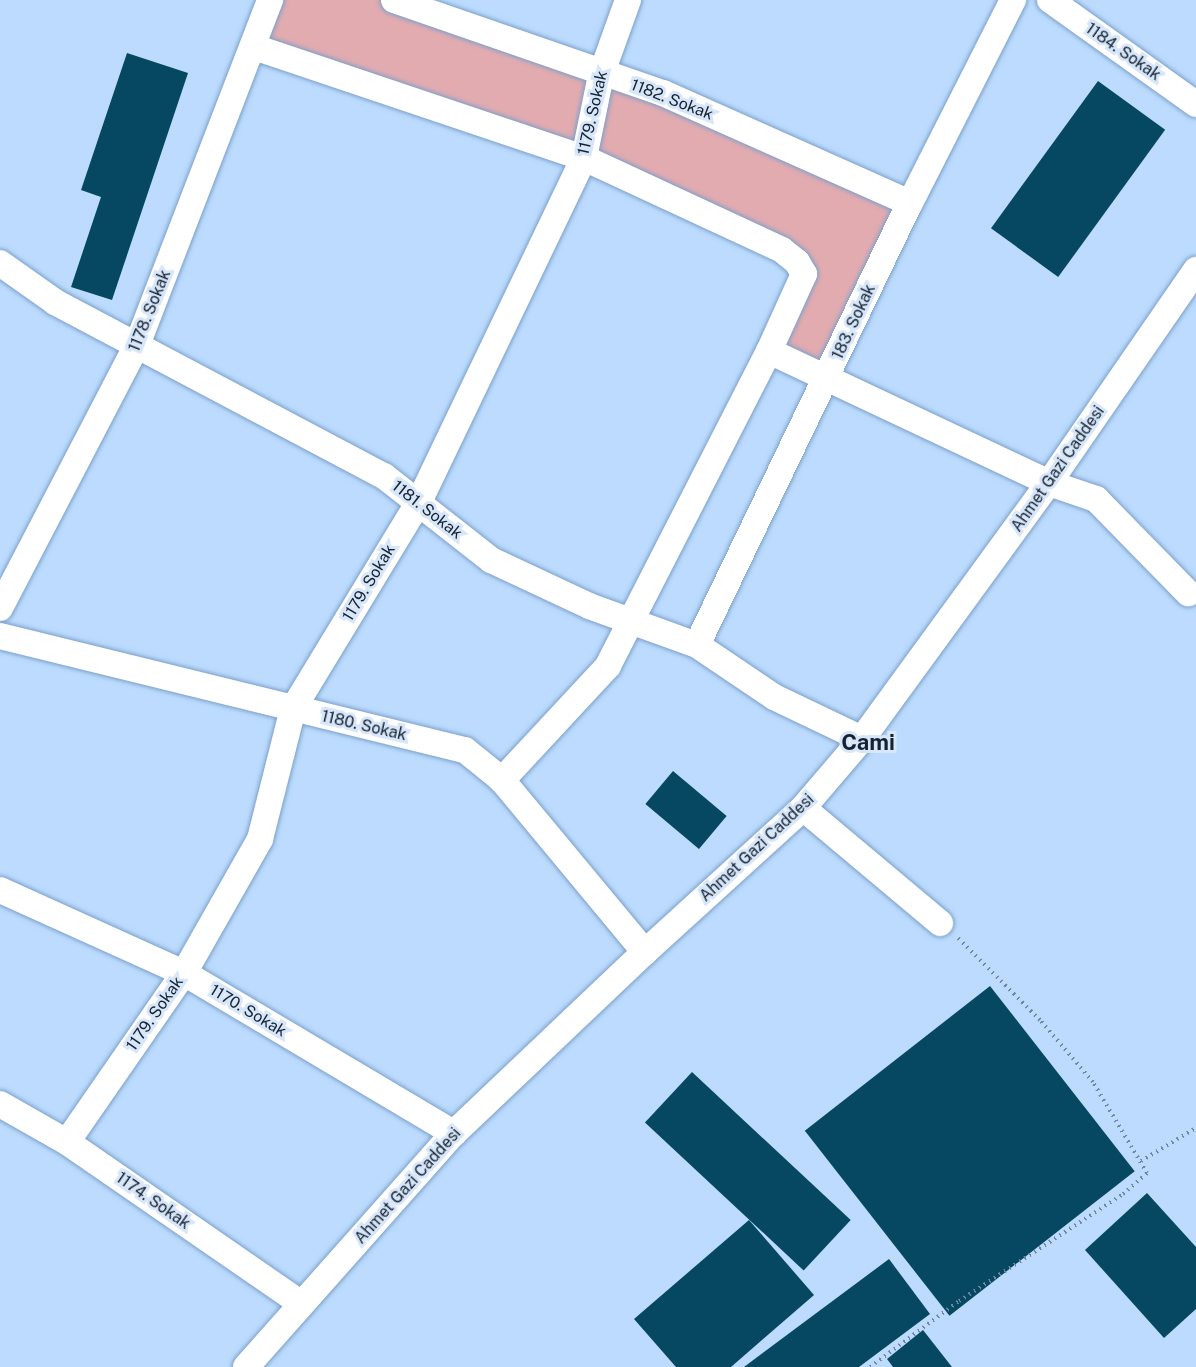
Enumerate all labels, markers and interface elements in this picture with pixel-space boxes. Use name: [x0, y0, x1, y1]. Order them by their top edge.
street label: 1184. Sokak: [1082, 19, 1164, 85]
street label: 1179. Sokak: [574, 69, 612, 157]
street label: 1182. Sokak: [628, 75, 716, 125]
street label: 1178. Sokak: [125, 267, 175, 355]
street label: 183. Sokak: [828, 281, 880, 363]
street label: Ahmet Gazi Caddesi: [1007, 402, 1109, 536]
street label: 1181. Sokak: [388, 477, 466, 543]
street label: 1179. Sokak: [339, 541, 399, 625]
street label: 1180. Sokak: [319, 707, 409, 745]
district label: Cami: [841, 730, 895, 756]
street label: Ahmet Gazi Caddesi: [696, 790, 818, 906]
street label: 1179. Sokak: [122, 973, 188, 1055]
street label: 1170. Sokak: [206, 981, 290, 1041]
street label: Ahmet Gazi Caddesi: [351, 1124, 465, 1248]
street label: 1174. Sokak: [112, 1168, 194, 1234]

